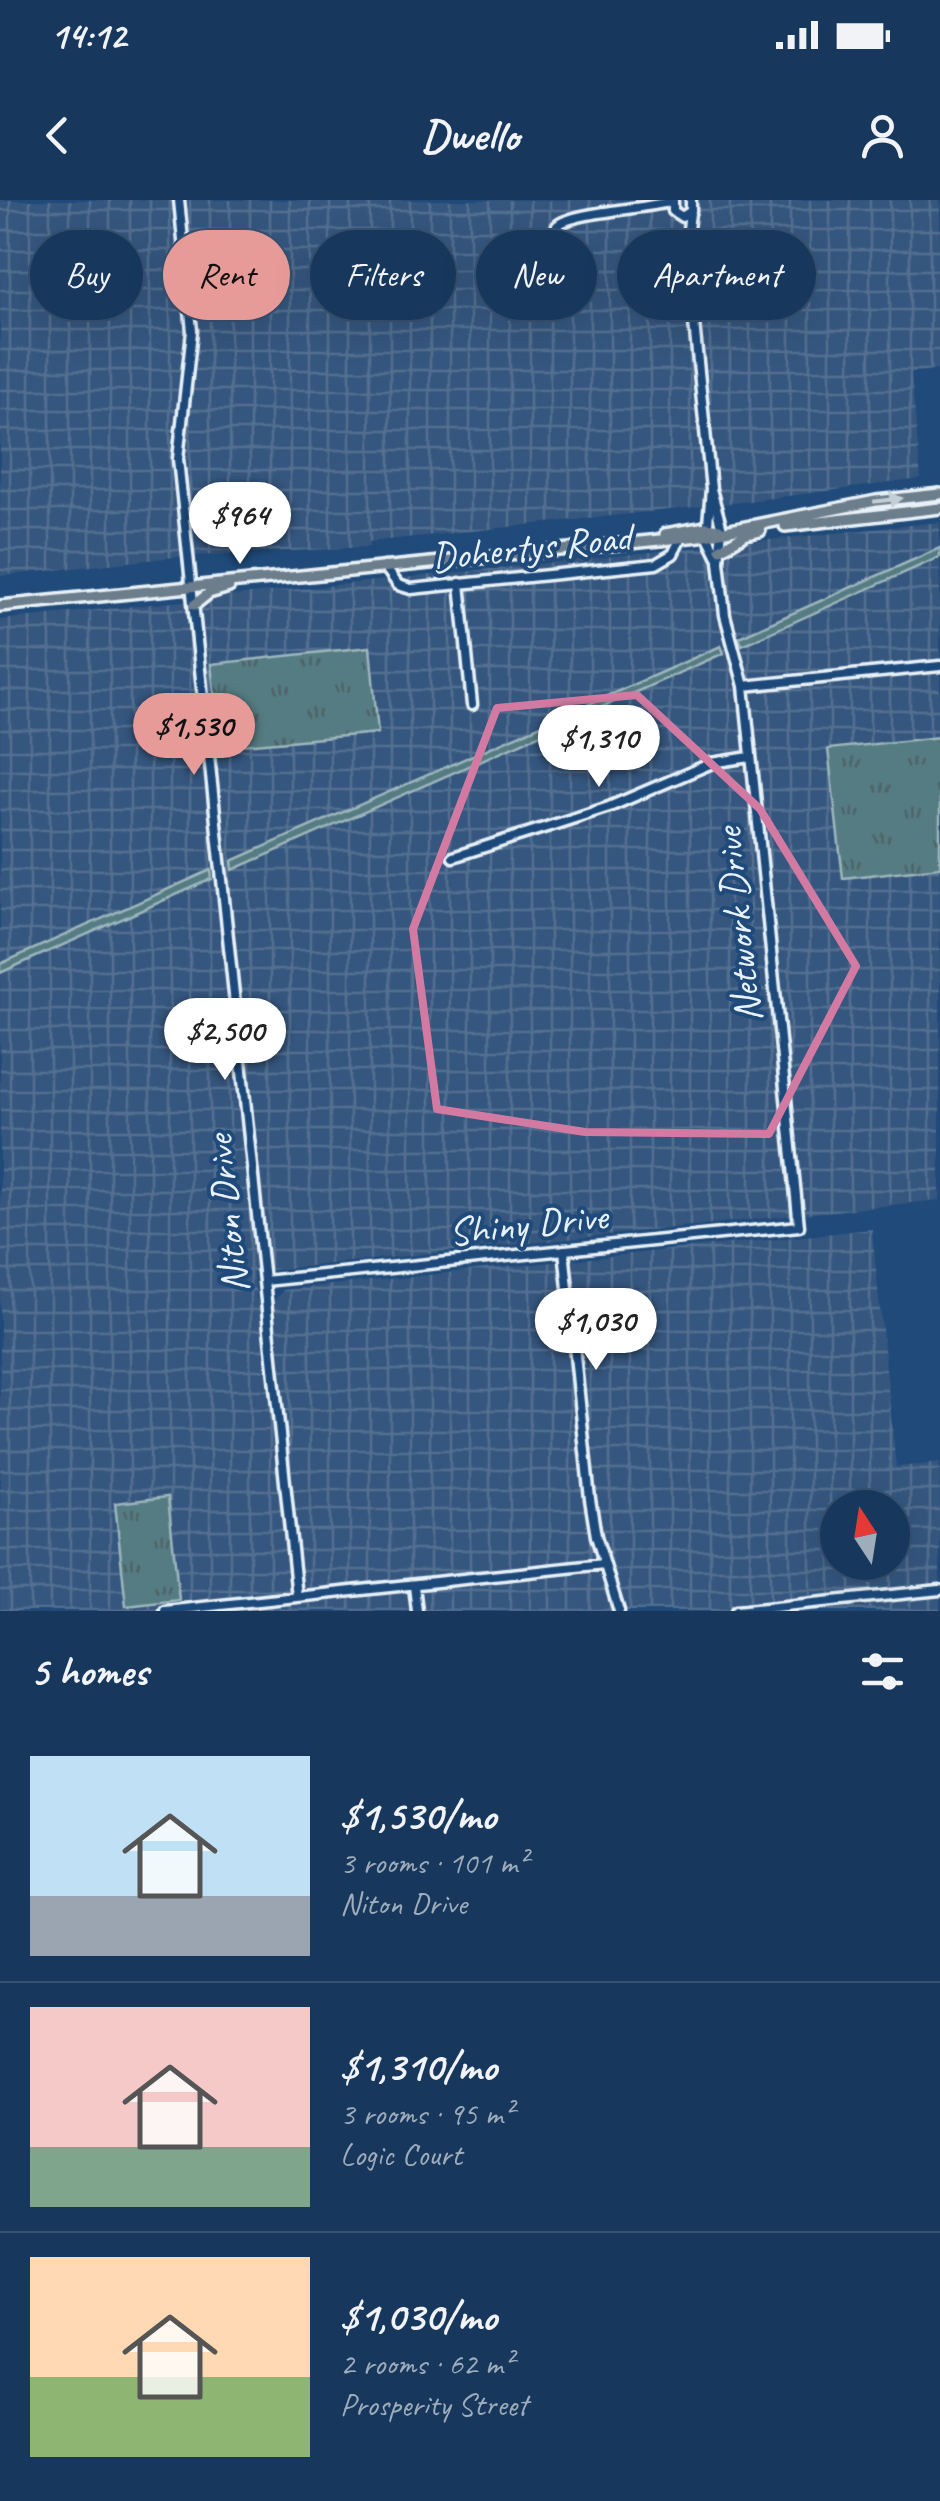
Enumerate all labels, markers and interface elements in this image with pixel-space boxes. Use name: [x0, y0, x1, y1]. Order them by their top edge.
text: 14:12: [50, 12, 126, 59]
text: Dwello: [421, 107, 519, 164]
icon: back: [30, 108, 85, 163]
icon: person: [855, 108, 910, 163]
chip: Buy: [30, 230, 143, 320]
chip: Rent: [163, 230, 290, 320]
chip: Filters: [310, 230, 456, 320]
chip: New: [476, 230, 597, 320]
chip: Apartment: [617, 230, 816, 320]
pin: $964: [181, 482, 299, 567]
one-way arrow: [872, 492, 904, 508]
text: $964: [211, 494, 269, 535]
street label: Dohertys Road: [429, 511, 639, 582]
pin: $1,530: [113, 693, 275, 778]
text: $1,530: [155, 705, 233, 746]
pin: $1,310: [518, 705, 680, 790]
text: $1,310: [560, 717, 638, 758]
street label: Network Drive: [703, 822, 773, 1025]
pin: $2,500: [144, 998, 306, 1083]
text: $2,500: [186, 1010, 264, 1051]
street label: Niton Drive: [194, 1130, 260, 1295]
street label: Shiny Drive: [446, 1191, 613, 1257]
pin: $1,030: [515, 1288, 677, 1373]
text: $1,030: [557, 1300, 635, 1341]
north arrow: [820, 1490, 910, 1580]
map controls: [820, 1490, 910, 1580]
icon: filters: [855, 1644, 910, 1699]
text: 5 homes: [30, 1645, 148, 1698]
text: $1,530/mo: [340, 1789, 496, 1842]
icon: home: [110, 1796, 230, 1916]
text: 3 rooms · 101 m²: [340, 1842, 527, 1883]
text: Niton Drive: [340, 1883, 467, 1924]
text: $1,310/mo: [340, 2040, 497, 2093]
icon: home: [110, 2047, 230, 2167]
text: 3 rooms · 95 m²: [340, 2093, 513, 2134]
text: Logic Court: [340, 2134, 462, 2175]
text: $1,030/mo: [340, 2290, 497, 2343]
icon: home: [110, 2297, 230, 2417]
text: 2 rooms · 62 m²: [340, 2343, 513, 2384]
text: Prosperity Street: [340, 2384, 528, 2425]

